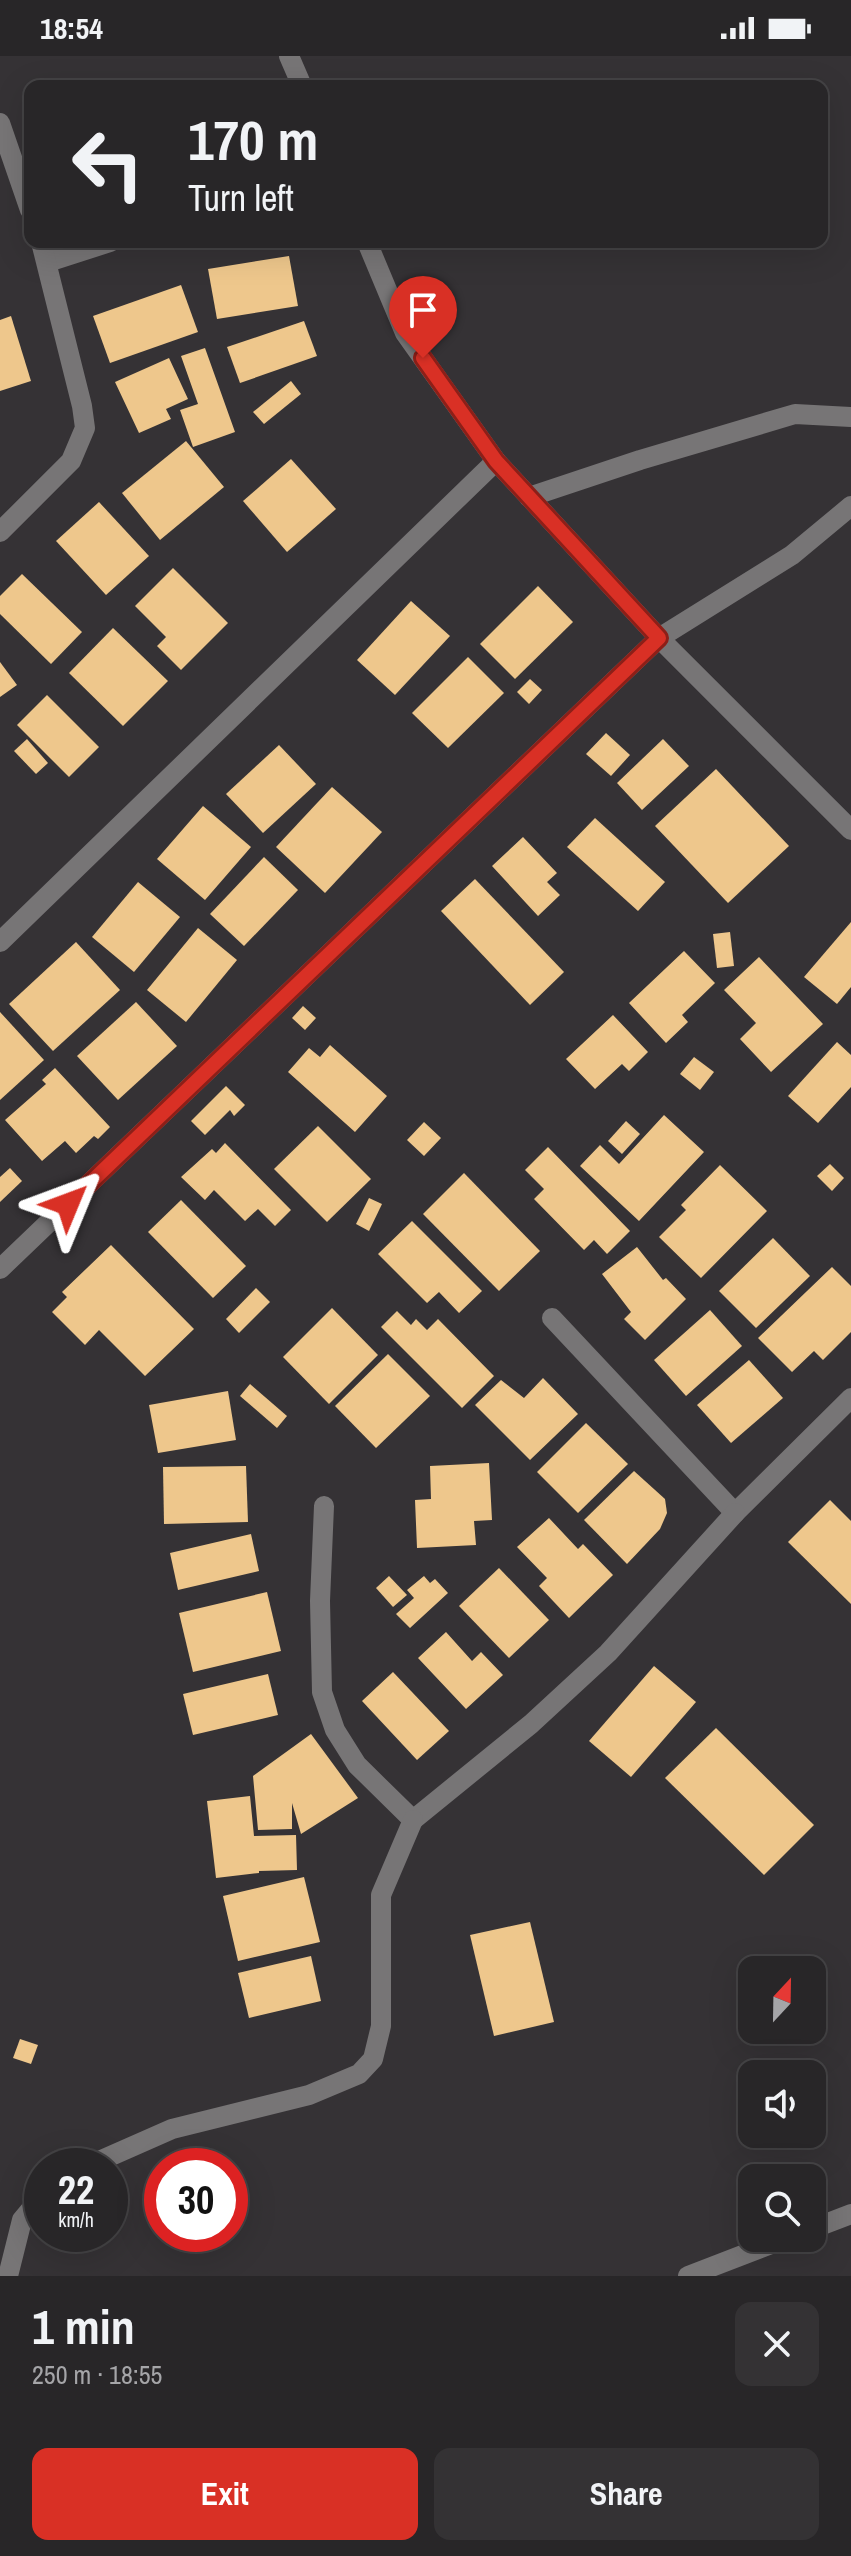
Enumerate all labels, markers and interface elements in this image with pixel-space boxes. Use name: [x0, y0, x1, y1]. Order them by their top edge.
text: 18:54: [40, 8, 103, 48]
text: 170 m: [188, 102, 318, 177]
icon: left: [56, 112, 160, 216]
text: Turn left: [188, 174, 294, 222]
pin: [389, 276, 457, 358]
icon: arrive: [401, 288, 445, 332]
position arrow: [26, 1162, 110, 1246]
north arrow: [738, 1956, 826, 2044]
map controls: [738, 1956, 826, 2252]
button: sound: [738, 2060, 826, 2148]
speed limit sign: 30: [144, 2148, 248, 2252]
text: 22: [58, 2163, 94, 2216]
button: search: [738, 2164, 826, 2252]
text: km/h: [58, 2206, 94, 2233]
text: 1 min: [32, 2294, 135, 2359]
button: close: [735, 2302, 819, 2386]
text: 250 m · 18:55: [32, 2357, 162, 2392]
button: Exit: [32, 2448, 418, 2540]
button: Share: [434, 2448, 819, 2540]

